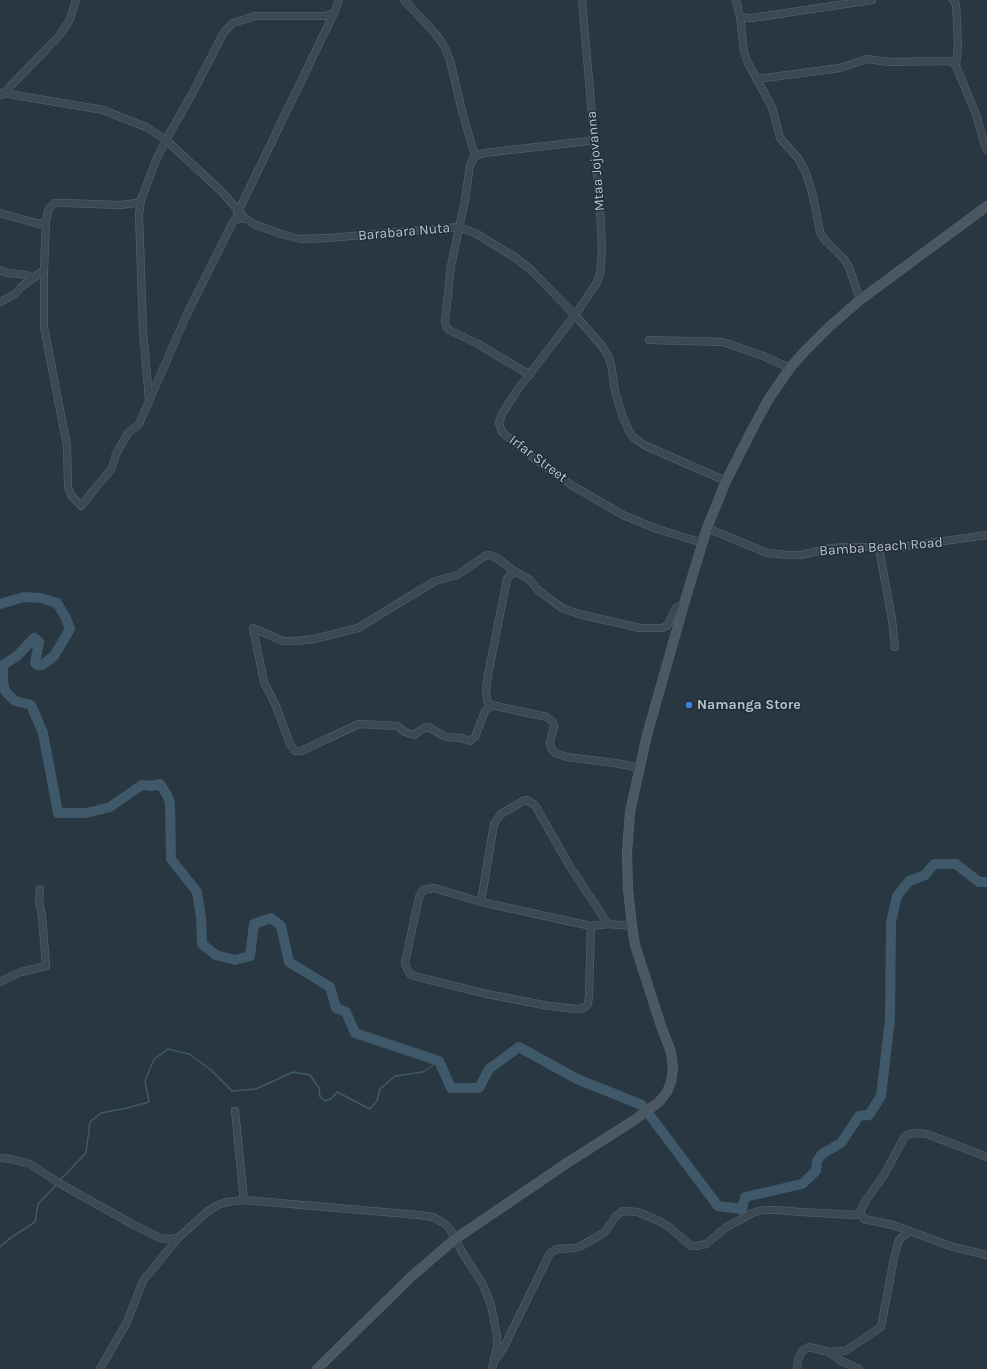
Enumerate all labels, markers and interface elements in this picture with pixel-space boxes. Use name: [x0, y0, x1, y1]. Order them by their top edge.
street label: Mtaa Jojovanna: [583, 110, 609, 212]
street label: Barabara Nuta: [357, 220, 451, 244]
street label: Irfar Street: [506, 432, 570, 486]
street label: Bamba Beach Road: [819, 534, 943, 560]
place label: Namanga Store: [697, 697, 801, 713]
marker: Namanga Store: [684, 700, 694, 710]

